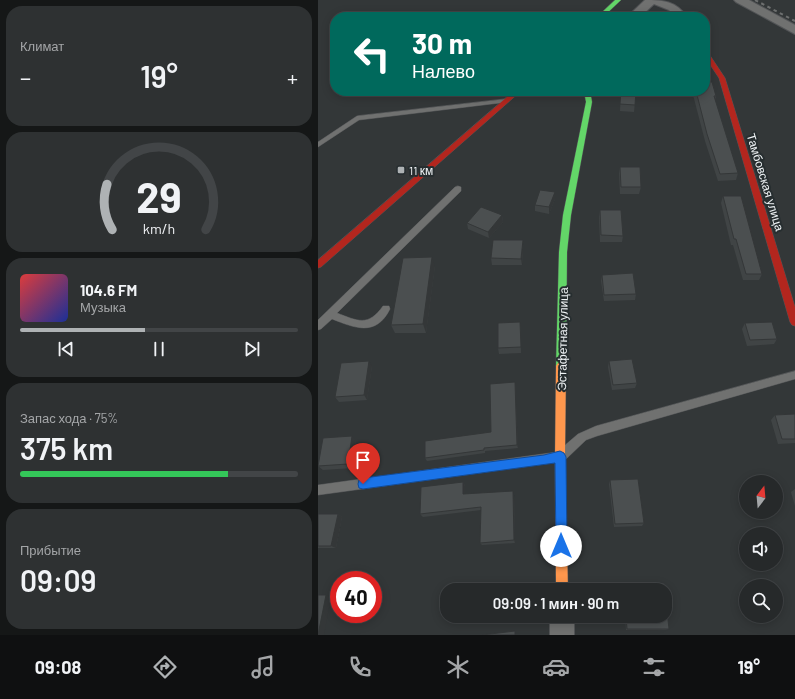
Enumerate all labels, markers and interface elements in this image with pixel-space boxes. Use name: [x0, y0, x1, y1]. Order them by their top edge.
text: 30 m: [412, 26, 472, 60]
icon: left: [346, 28, 398, 80]
text: Климат: [20, 38, 64, 54]
text: 19°: [140, 58, 178, 94]
text: Налево: [412, 60, 475, 82]
text: −: [20, 64, 31, 90]
text: +: [287, 64, 298, 90]
street label: Тамбовская улица: [744, 131, 788, 233]
place label: 11 км: [409, 163, 433, 177]
marker: 11 км: [396, 165, 406, 175]
text: 29: [136, 170, 182, 220]
text: km/h: [143, 219, 175, 236]
text: 104.6 FM: [80, 281, 137, 299]
street label: Эстафетная улица: [554, 287, 571, 391]
text: Музыка: [80, 299, 126, 315]
icon: previous: [55, 338, 77, 360]
icon: pause: [148, 338, 170, 360]
icon: next: [241, 338, 263, 360]
text: Запас хода · 75%: [20, 410, 118, 426]
text: 375 km: [20, 430, 113, 466]
pin: [346, 443, 380, 484]
icon: arrive: [352, 449, 374, 471]
north arrow: [739, 475, 783, 519]
map controls: [739, 475, 783, 623]
position arrow: [540, 525, 582, 567]
button: sound: [739, 527, 783, 571]
text: Прибытие: [20, 542, 81, 558]
text: 09:09: [20, 562, 96, 598]
speed limit sign: 40: [330, 571, 382, 623]
button: search: [739, 579, 783, 623]
text: 09:09 · 1 мин · 90 m: [493, 594, 619, 612]
icon: directions: [151, 653, 179, 681]
icon: music: [249, 653, 277, 681]
icon: phone: [346, 653, 374, 681]
icon: climate: [444, 653, 472, 681]
icon: car: [542, 653, 570, 681]
icon: filters: [640, 653, 668, 681]
text: 09:08: [35, 656, 81, 678]
text: 19°: [737, 656, 760, 678]

